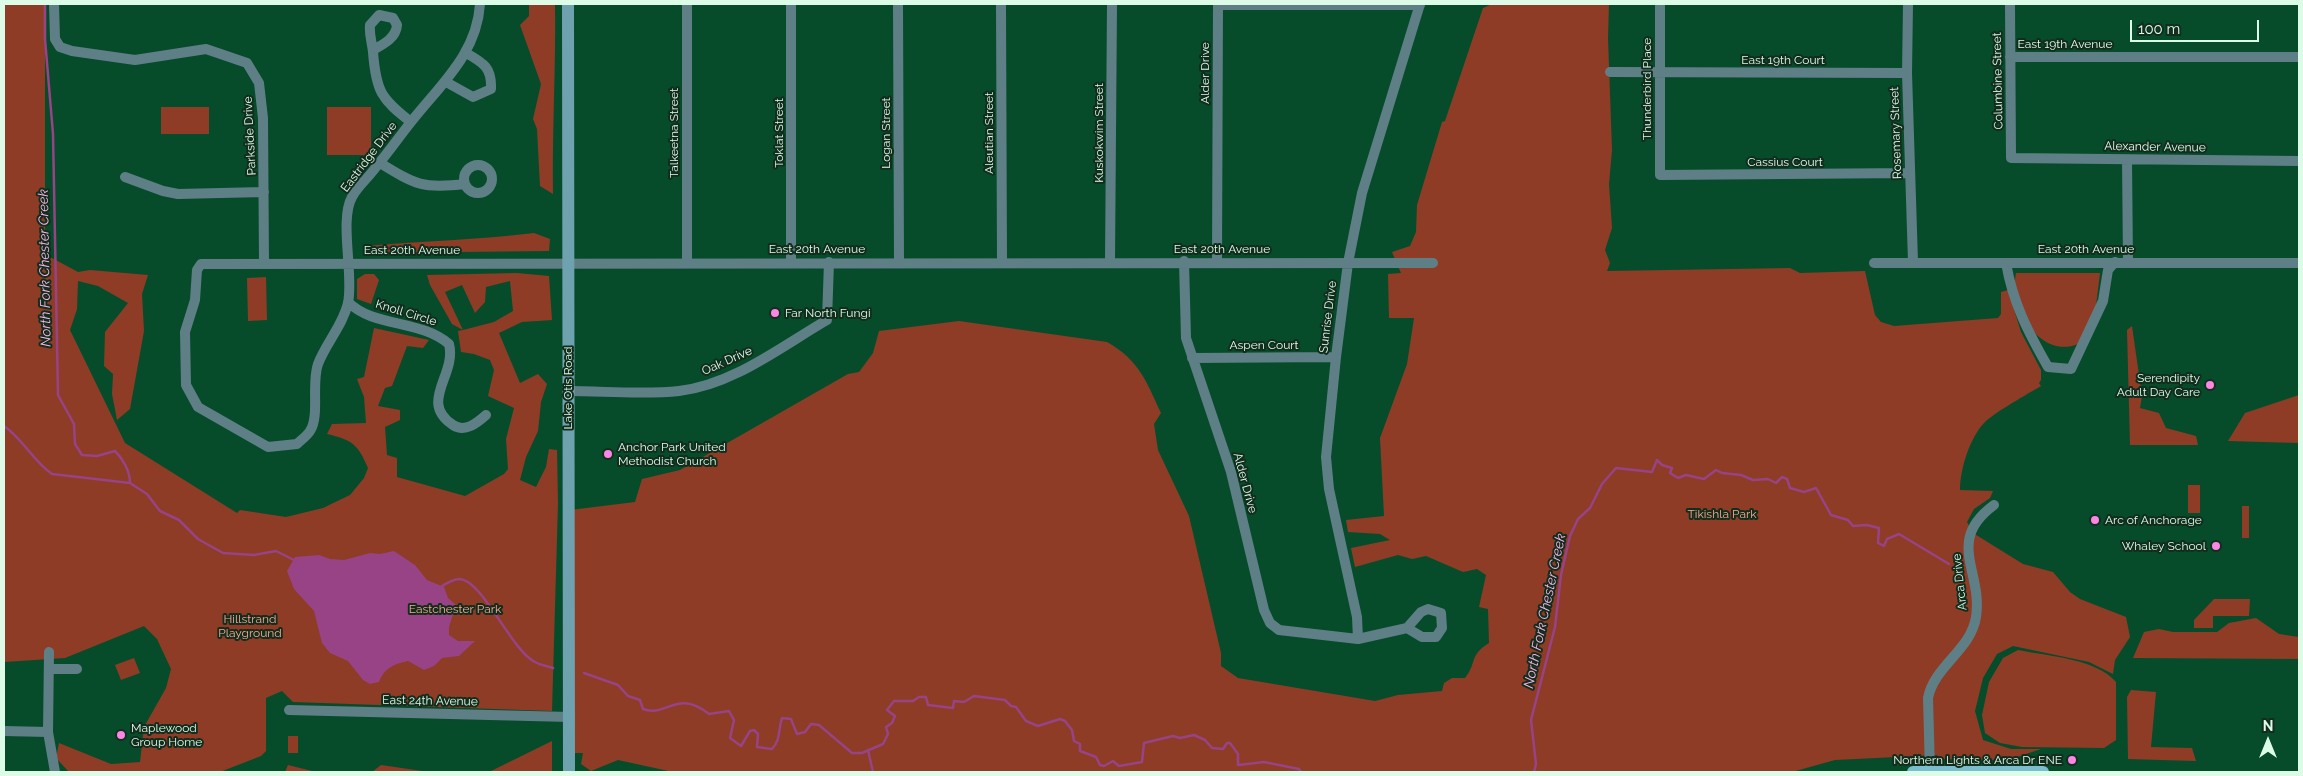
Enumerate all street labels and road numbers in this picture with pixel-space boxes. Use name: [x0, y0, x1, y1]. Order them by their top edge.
street label: Columbine Street: [1990, 32, 2006, 130]
street label: East 19th Avenue: [2017, 37, 2113, 51]
street label: Thunderbird Place: [1640, 38, 1654, 140]
street label: Alder Drive: [1198, 42, 1212, 104]
street label: East 19th Court: [1741, 53, 1825, 67]
street label: Kuskokwim Street: [1092, 83, 1106, 183]
street label: Rosemary Street: [1887, 87, 1905, 179]
street label: Talkeetna Street: [667, 88, 681, 178]
street label: Aleutian Street: [982, 92, 996, 174]
street label: Parkside Drive: [241, 96, 259, 176]
street label: Logan Street: [879, 97, 893, 169]
street label: Toklat Street: [772, 98, 786, 168]
street label: Eastridge Drive: [338, 119, 400, 195]
street label: Alexander Avenue: [2104, 139, 2206, 155]
street label: Cassius Court: [1747, 155, 1823, 169]
street label: East 20th Avenue: [769, 242, 865, 256]
street label: East 20th Avenue: [1174, 242, 1270, 256]
street label: East 20th Avenue: [2038, 242, 2134, 256]
street label: East 20th Avenue: [364, 243, 460, 257]
street label: Sunrise Drive: [1316, 280, 1340, 354]
street label: Knoll Circle: [374, 297, 438, 329]
street label: Aspen Court: [1229, 338, 1299, 352]
street label: Oak Drive: [700, 344, 754, 378]
street label: Lake Otis Road: [561, 347, 575, 429]
street label: Alder Drive: [1230, 451, 1260, 515]
street label: Arca Drive: [1950, 553, 1970, 611]
street label: East 24th Avenue: [382, 693, 478, 709]

